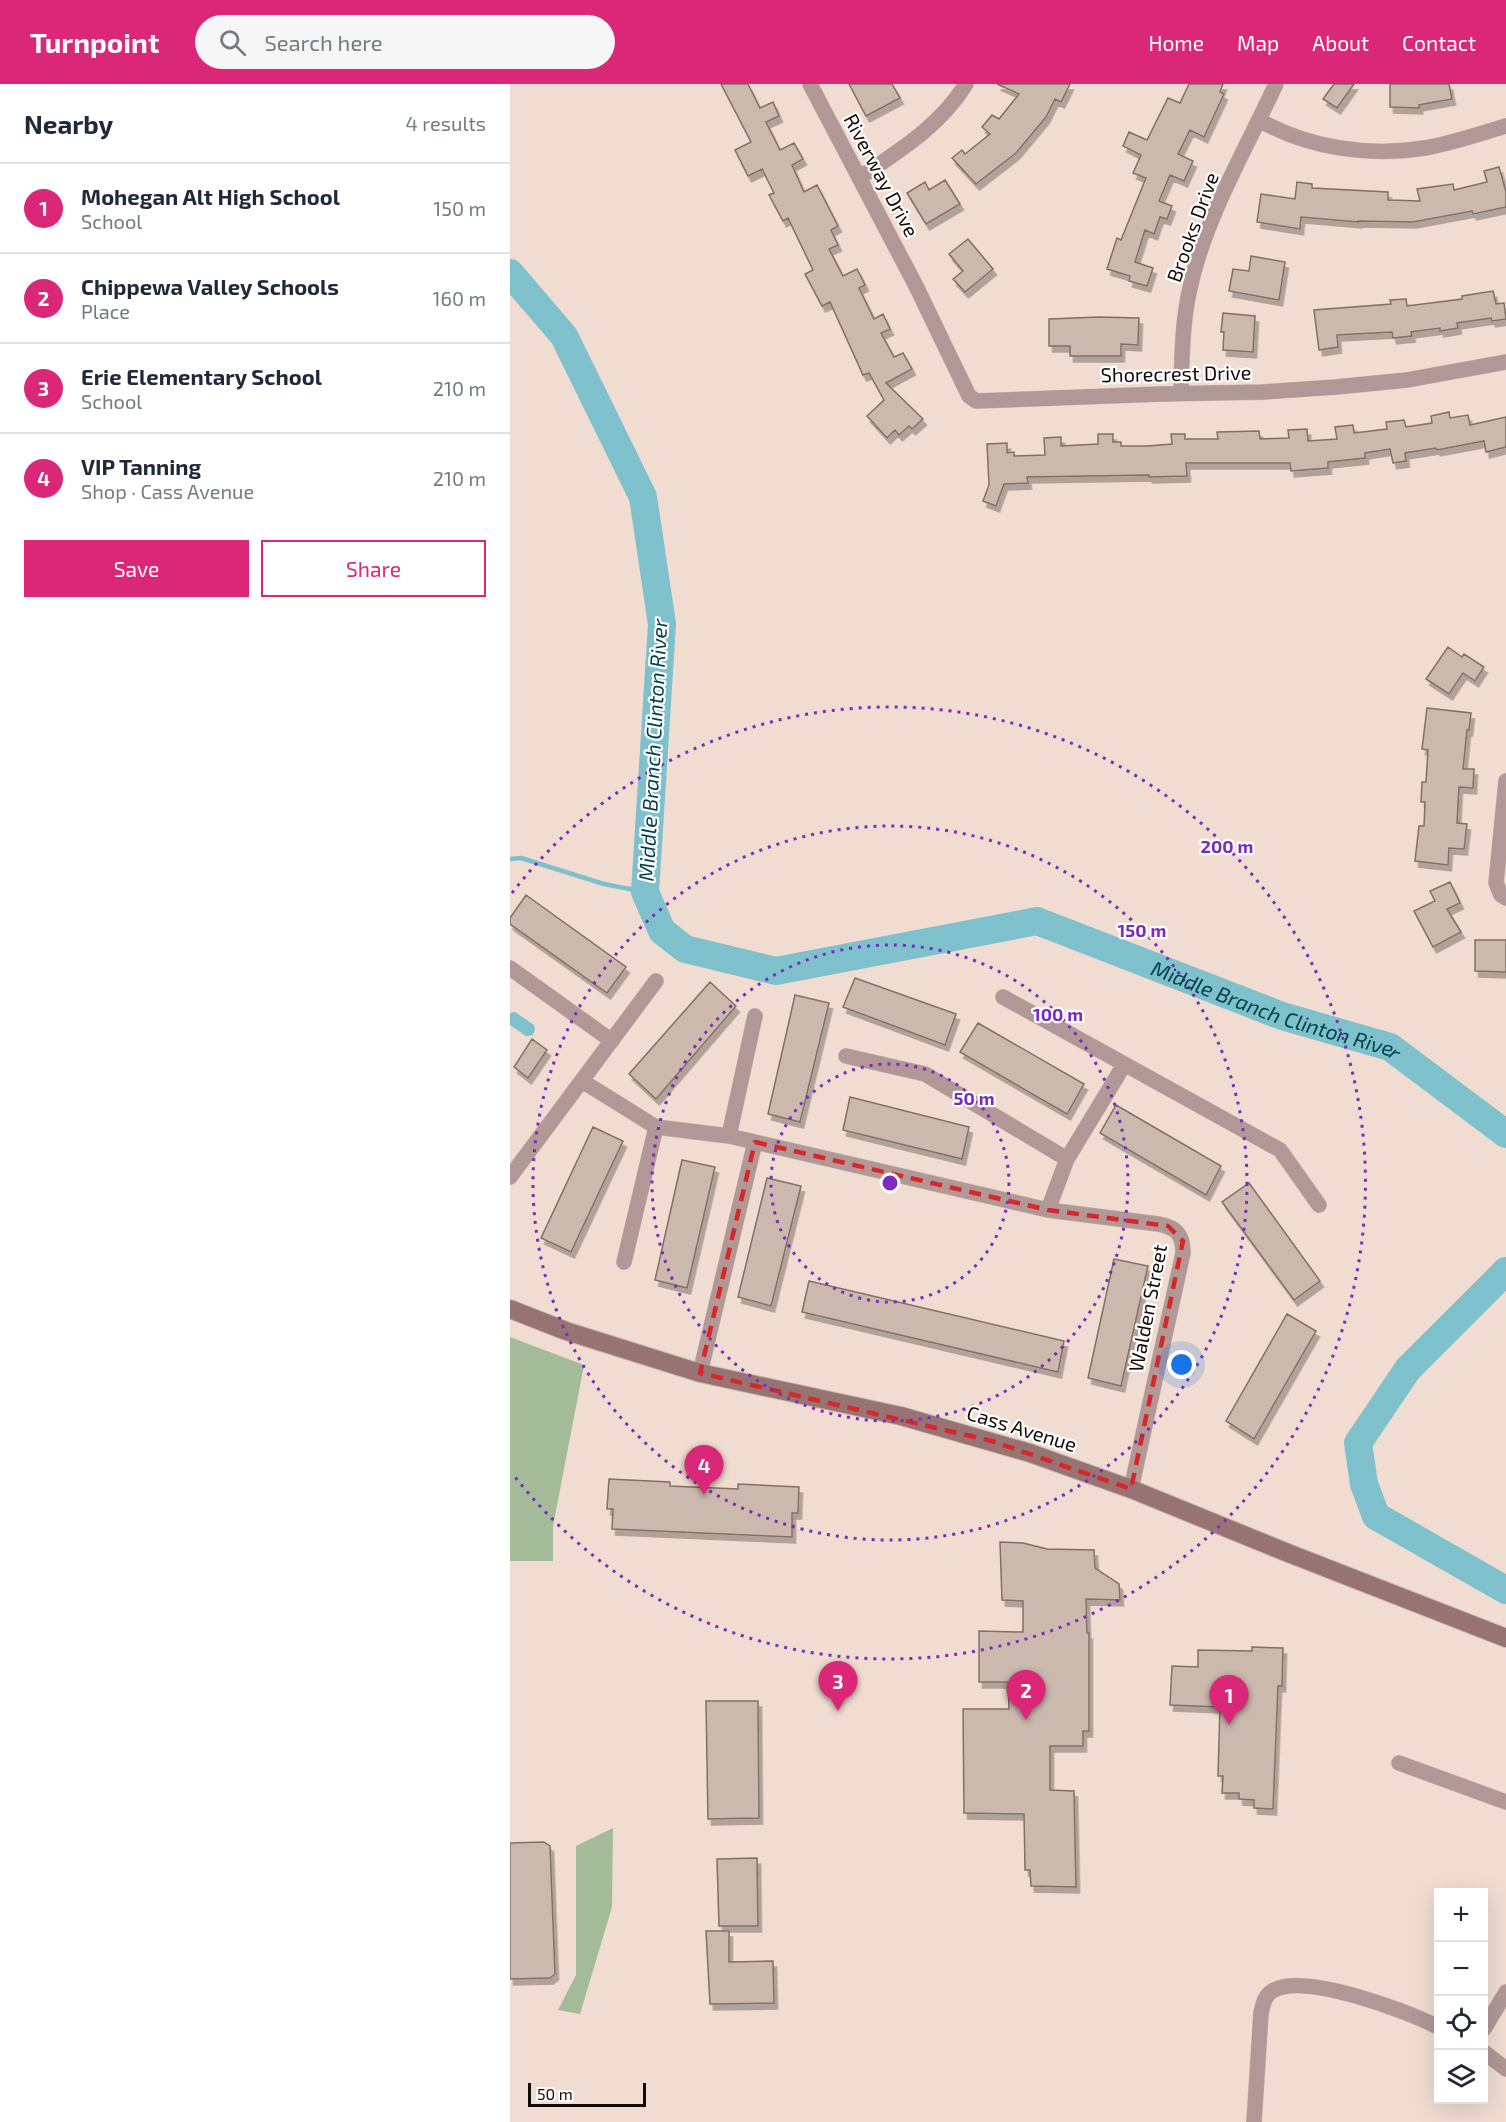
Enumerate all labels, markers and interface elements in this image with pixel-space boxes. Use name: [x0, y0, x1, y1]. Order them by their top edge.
search box: [195, 15, 615, 69]
text: Turnpoint: [30, 25, 159, 59]
icon: search: [216, 26, 249, 59]
text: Search here: [264, 29, 383, 55]
text: Home: [1148, 30, 1204, 55]
text: Map: [1237, 30, 1279, 55]
text: About: [1312, 30, 1369, 55]
text: Contact: [1402, 30, 1476, 55]
text: Nearby: [24, 108, 113, 139]
street label: Riverway Drive: [839, 109, 925, 241]
text: 4 results: [406, 111, 486, 135]
street label: Brooks Drive: [1161, 169, 1223, 285]
text: Mohegan Alt High School: [81, 183, 340, 209]
text: 1: [39, 196, 48, 220]
text: 150 m: [433, 196, 486, 220]
text: School: [81, 209, 142, 233]
text: Chippewa Valley Schools: [81, 273, 339, 299]
text: 2: [38, 286, 49, 310]
text: 160 m: [433, 286, 486, 310]
text: Place: [81, 299, 130, 323]
street label: Shorecrest Drive: [1100, 360, 1252, 386]
text: Erie Elementary School: [81, 363, 322, 389]
text: 3: [38, 376, 49, 400]
text: 210 m: [433, 376, 486, 400]
text: School: [81, 389, 142, 413]
text: VIP Tanning: [81, 453, 201, 479]
text: 4: [37, 466, 50, 490]
text: 210 m: [433, 466, 486, 490]
text: Shop · Cass Avenue: [81, 479, 254, 503]
button: Save: [24, 540, 249, 597]
button: Share: [261, 540, 486, 597]
water label: Middle Branch Clinton River: [633, 617, 671, 882]
text: 200 m: [1201, 835, 1253, 857]
text: 150 m: [1118, 919, 1166, 941]
water label: Middle Branch Clinton River: [1148, 954, 1408, 1065]
text: 100 m: [1033, 1003, 1083, 1025]
text: 50 m: [953, 1087, 995, 1109]
centre of rings: [880, 1173, 900, 1193]
street label: Walden Street: [1123, 1242, 1171, 1374]
your location: [1167, 1350, 1196, 1379]
street label: Cass Avenue: [964, 1400, 1080, 1456]
pin: 4: [684, 1446, 724, 1495]
pin: 3: [818, 1662, 858, 1711]
pin: 2: [1006, 1670, 1046, 1720]
pin: 1: [1210, 1676, 1248, 1725]
map controls: [1434, 1888, 1488, 2104]
button: +: [1434, 1888, 1488, 1942]
button: −: [1434, 1942, 1488, 1996]
button: locate: [1434, 1996, 1488, 2050]
button: layers: [1434, 2050, 1488, 2104]
scale bar: [528, 2080, 646, 2108]
text: 50 m: [537, 2084, 573, 2103]

